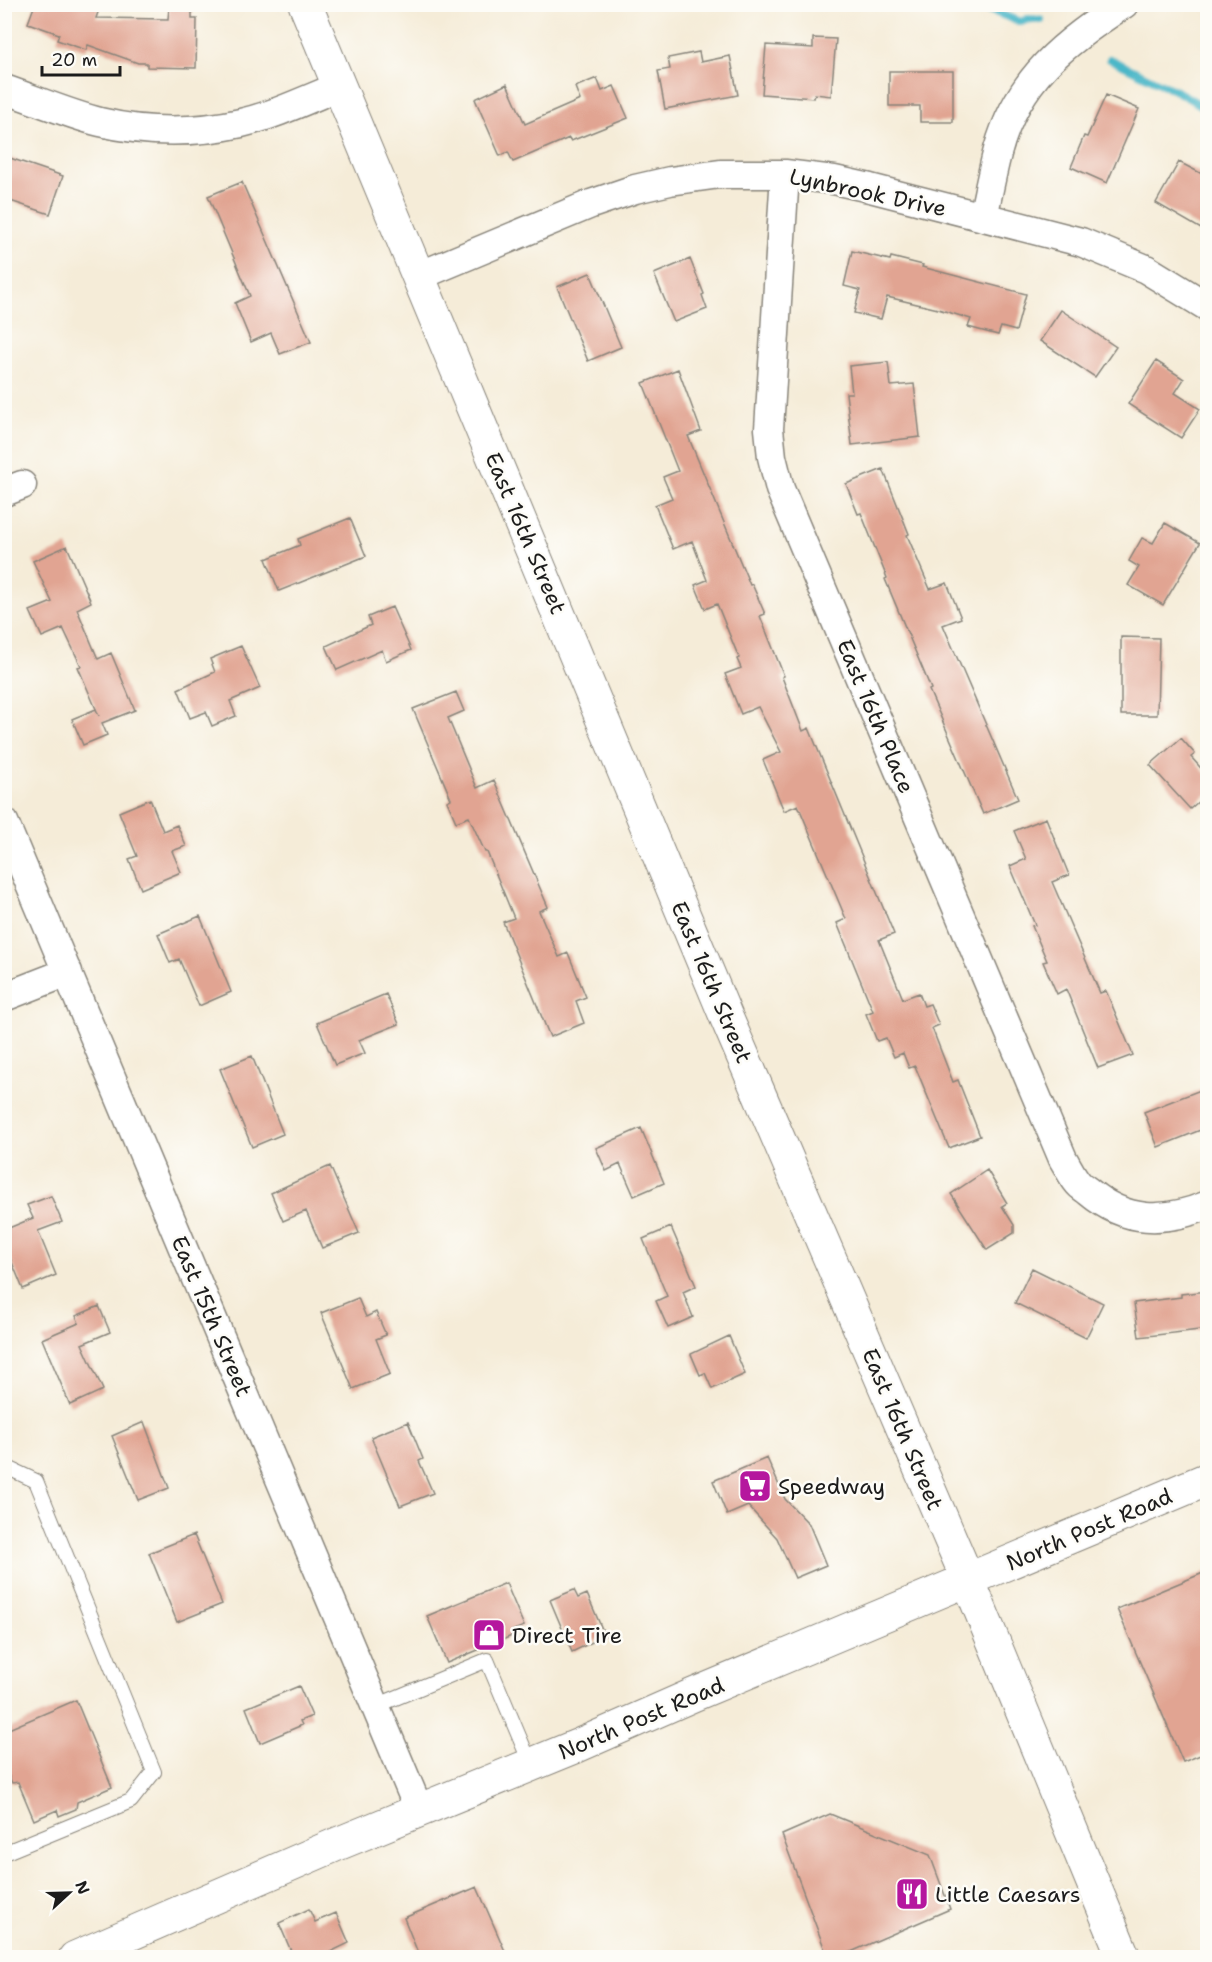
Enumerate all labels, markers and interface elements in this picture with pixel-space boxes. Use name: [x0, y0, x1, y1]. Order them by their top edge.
scale bar: [42, 39, 120, 77]
text: 20 m: [51, 48, 97, 72]
street label: Lynbrook Drive: [787, 162, 949, 223]
street label: East 16th Street: [478, 448, 573, 619]
street label: East 16th Place: [830, 635, 921, 798]
street label: East 16th Street: [664, 897, 759, 1068]
street label: East 15th Street: [165, 1231, 258, 1401]
street label: East 16th Street: [855, 1344, 950, 1515]
supermarket icon: Speedway: [737, 1468, 773, 1504]
place label: Speedway: [778, 1472, 885, 1501]
street label: North Post Road: [1002, 1481, 1177, 1578]
shop icon: Direct Tire: [471, 1617, 507, 1653]
place label: Direct Tire: [512, 1621, 622, 1650]
street label: North Post Road: [554, 1670, 729, 1767]
north arrow: [39, 1863, 99, 1923]
restaurant icon: Little Caesars: [894, 1876, 930, 1912]
text: N: [70, 1878, 95, 1897]
place label: Little Caesars: [935, 1880, 1081, 1909]

